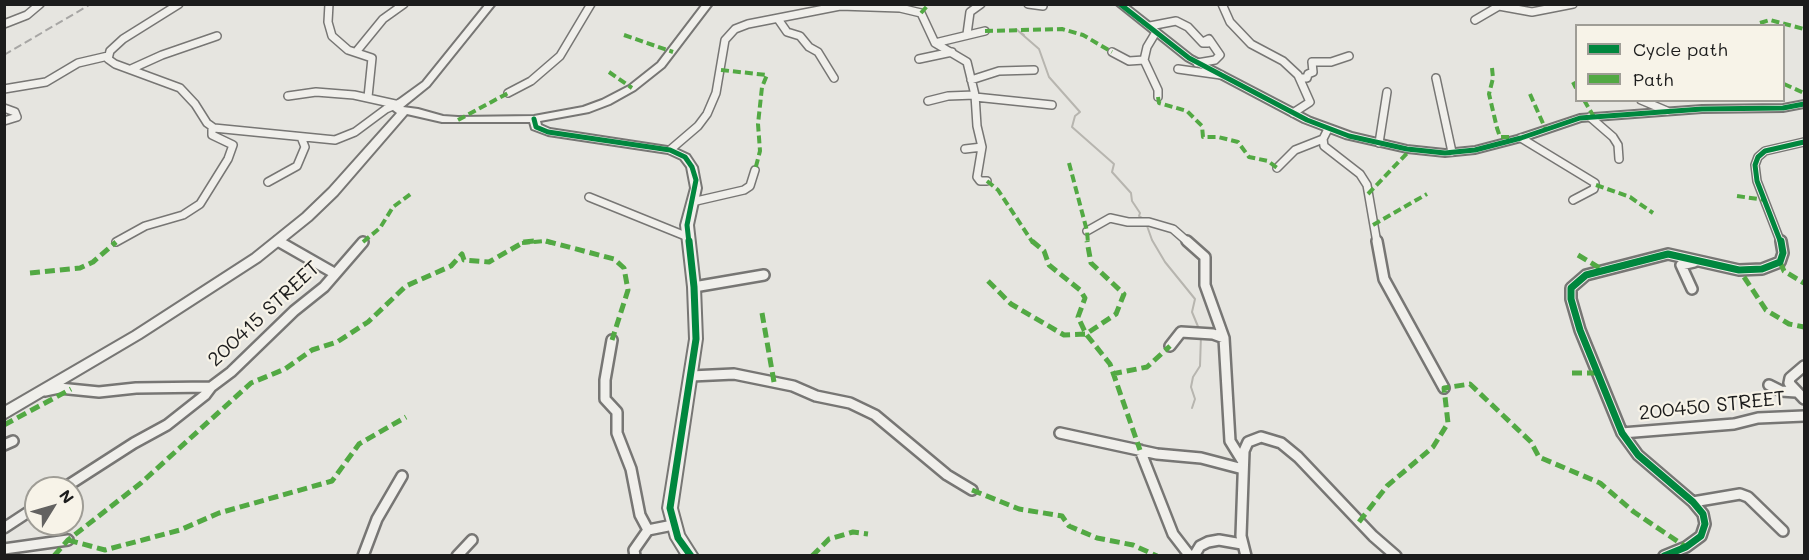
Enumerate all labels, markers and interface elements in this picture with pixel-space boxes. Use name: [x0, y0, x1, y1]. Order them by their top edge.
legend: [1575, 24, 1785, 102]
text: Cycle path: [1633, 37, 1728, 61]
text: Path: [1633, 67, 1673, 91]
street label: 200415 STREET: [203, 256, 325, 372]
street label: 200450 STREET: [1638, 386, 1786, 426]
north arrow: [24, 476, 84, 536]
text: N: [55, 485, 79, 507]

